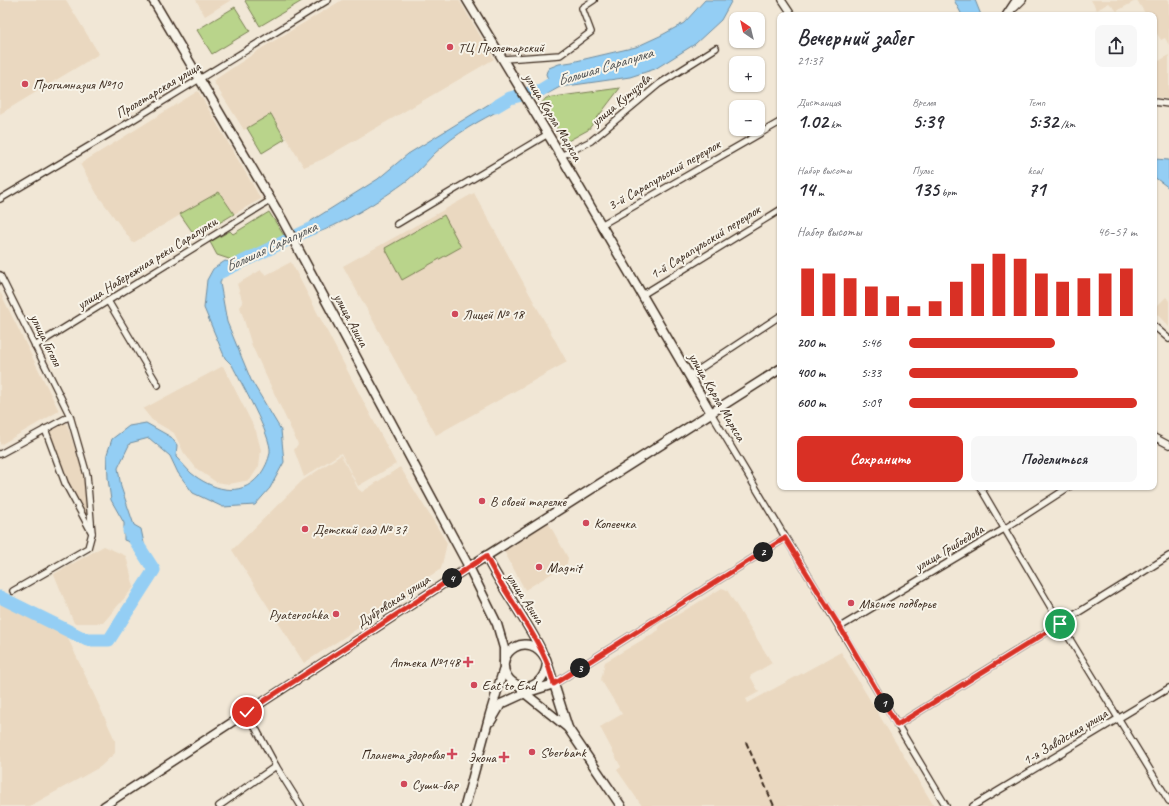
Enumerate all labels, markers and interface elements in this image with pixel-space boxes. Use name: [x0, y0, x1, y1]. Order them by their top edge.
north arrow: [729, 12, 765, 48]
map controls: [729, 12, 765, 136]
text: Вечерний забег: [797, 24, 912, 52]
button: share: [1095, 25, 1137, 67]
place label: ТЦ Пролетарский: [458, 39, 545, 56]
marker: ТЦ Пролетарский: [445, 42, 455, 52]
water label: Большая Сарапулка: [555, 43, 656, 91]
text: 21:37: [797, 53, 823, 69]
button: +: [729, 56, 765, 92]
street label: Пролетарская улица: [113, 57, 205, 122]
street label: улица Карла Маркса: [520, 69, 586, 165]
street label: улица Кутузова: [587, 69, 655, 131]
place label: Прогимназия №10: [33, 76, 124, 93]
marker: Прогимназия №10: [20, 79, 30, 89]
text: Дистанция: [797, 95, 841, 109]
text: Время: [912, 95, 936, 109]
text: Темп: [1028, 95, 1045, 109]
button: −: [729, 100, 765, 136]
text: 1.02: [797, 109, 828, 134]
text: 5:39: [912, 109, 943, 134]
text: 5:32: [1028, 109, 1058, 134]
text: km: [828, 117, 841, 131]
text: /km: [1058, 117, 1075, 131]
street label: 3-й Сарапульский переулок: [605, 135, 725, 214]
text: Набор высоты: [797, 163, 852, 177]
text: Пульс: [912, 163, 934, 177]
text: kcal: [1028, 163, 1042, 177]
text: 14: [797, 177, 815, 202]
text: 135: [912, 177, 939, 202]
text: 71: [1028, 177, 1046, 202]
text: m: [815, 185, 824, 199]
text: bpm: [939, 185, 957, 199]
street label: 1-й Сарапульский переулок: [647, 200, 765, 283]
street label: улица Набережная реки Сарапулки: [73, 213, 221, 314]
water label: Большая Сарапулка: [222, 217, 321, 276]
text: Набор высоты: [797, 224, 862, 240]
text: 46–57 m: [1097, 224, 1137, 240]
street label: улица Азина: [329, 290, 373, 351]
place label: Лицей № 18: [463, 306, 525, 323]
marker: Лицей № 18: [450, 309, 460, 319]
street label: улица Гоголя: [26, 310, 66, 370]
text: 200 m: [797, 335, 825, 351]
text: 5:46: [861, 335, 881, 351]
street label: улица Карла Маркса: [684, 349, 750, 445]
text: 400 m: [797, 365, 825, 381]
text: 5:33: [861, 365, 881, 381]
text: 600 m: [797, 395, 825, 411]
text: 5:09: [861, 395, 881, 411]
button: Сохранить: [797, 436, 963, 482]
button: Поделиться: [971, 436, 1137, 482]
place label: В своей тарелке: [490, 493, 567, 510]
marker: В своей тарелке: [477, 496, 487, 506]
place label: Копеечка: [594, 515, 637, 532]
marker: Копеечка: [581, 518, 591, 528]
street label: улица Грибоедова: [911, 520, 988, 576]
place label: Детский сад № 37: [313, 521, 407, 538]
marker: Детский сад № 37: [300, 524, 310, 534]
pin: 2: [753, 542, 773, 562]
text: 2: [761, 545, 765, 559]
place label: Magnit: [547, 559, 584, 576]
marker: Magnit: [534, 562, 544, 572]
pin: 4: [442, 568, 462, 588]
street label: улица Азина: [502, 568, 549, 628]
street label: Дубровская улица: [353, 570, 434, 631]
text: 4: [450, 571, 454, 585]
place label: Мясное подворье: [859, 595, 937, 612]
marker: Мясное подворье: [846, 598, 856, 608]
place label: Pyaterochka: [269, 606, 329, 623]
pin: [1043, 607, 1077, 641]
marker: Pyaterochka: [331, 609, 341, 619]
icon: arrive: [1049, 613, 1071, 635]
place label: Аптека №148: [390, 654, 462, 671]
marker: Аптека №148: [463, 657, 473, 667]
pin: 3: [570, 658, 590, 678]
text: 3: [578, 661, 582, 675]
place label: Eat to End: [482, 677, 538, 694]
marker: Eat to End: [469, 680, 479, 690]
pin: 1: [874, 693, 894, 713]
pin: [230, 695, 264, 729]
text: 1: [882, 696, 886, 710]
icon: check: [236, 701, 258, 723]
street label: 1-я Заводская улица: [1020, 704, 1112, 769]
place label: Sberbank: [540, 744, 587, 761]
place label: Планета здоровья: [361, 746, 445, 763]
marker: Sberbank: [527, 747, 537, 757]
marker: Планета здоровья: [447, 749, 457, 759]
place label: Экона: [468, 749, 497, 766]
marker: Экона: [499, 752, 509, 762]
place label: Суши-бар: [412, 776, 459, 793]
marker: Суши-бар: [399, 779, 409, 789]

